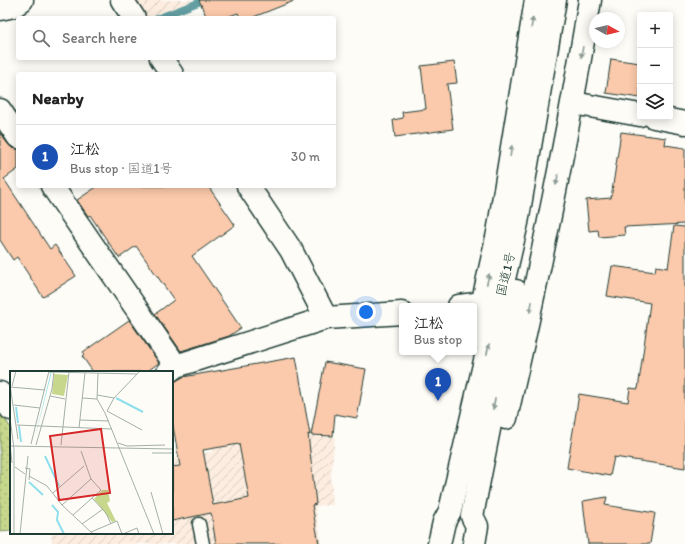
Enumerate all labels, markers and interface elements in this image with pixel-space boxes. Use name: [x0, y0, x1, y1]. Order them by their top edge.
north arrow: [589, 12, 625, 48]
map controls: [637, 12, 673, 120]
button: +: [637, 12, 673, 48]
search box: [16, 16, 336, 60]
one-way arrow: [529, 16, 535, 29]
icon: search: [30, 27, 52, 49]
text: Search here: [62, 29, 137, 47]
one-way arrow: [579, 46, 585, 58]
button: −: [637, 48, 673, 84]
button: layers: [637, 84, 673, 120]
text: Nearby: [32, 88, 84, 108]
text: 江松: [70, 140, 100, 158]
one-way arrow: [509, 145, 515, 157]
text: 1: [42, 149, 48, 164]
text: 30 m: [291, 149, 320, 164]
text: Bus stop · 国道1号: [70, 161, 172, 176]
one-way arrow: [554, 174, 560, 186]
street label: 国道1号: [493, 250, 518, 298]
one-way arrow: [485, 272, 491, 284]
one-way arrow: [528, 301, 534, 313]
your location: [356, 302, 376, 322]
popup: [399, 303, 477, 355]
text: 江松: [414, 314, 444, 332]
text: Bus stop: [414, 332, 462, 347]
one-way arrow: [485, 343, 491, 355]
pin: 1: [425, 368, 451, 401]
inset map: [10, 371, 173, 534]
one-way arrow: [490, 398, 496, 410]

